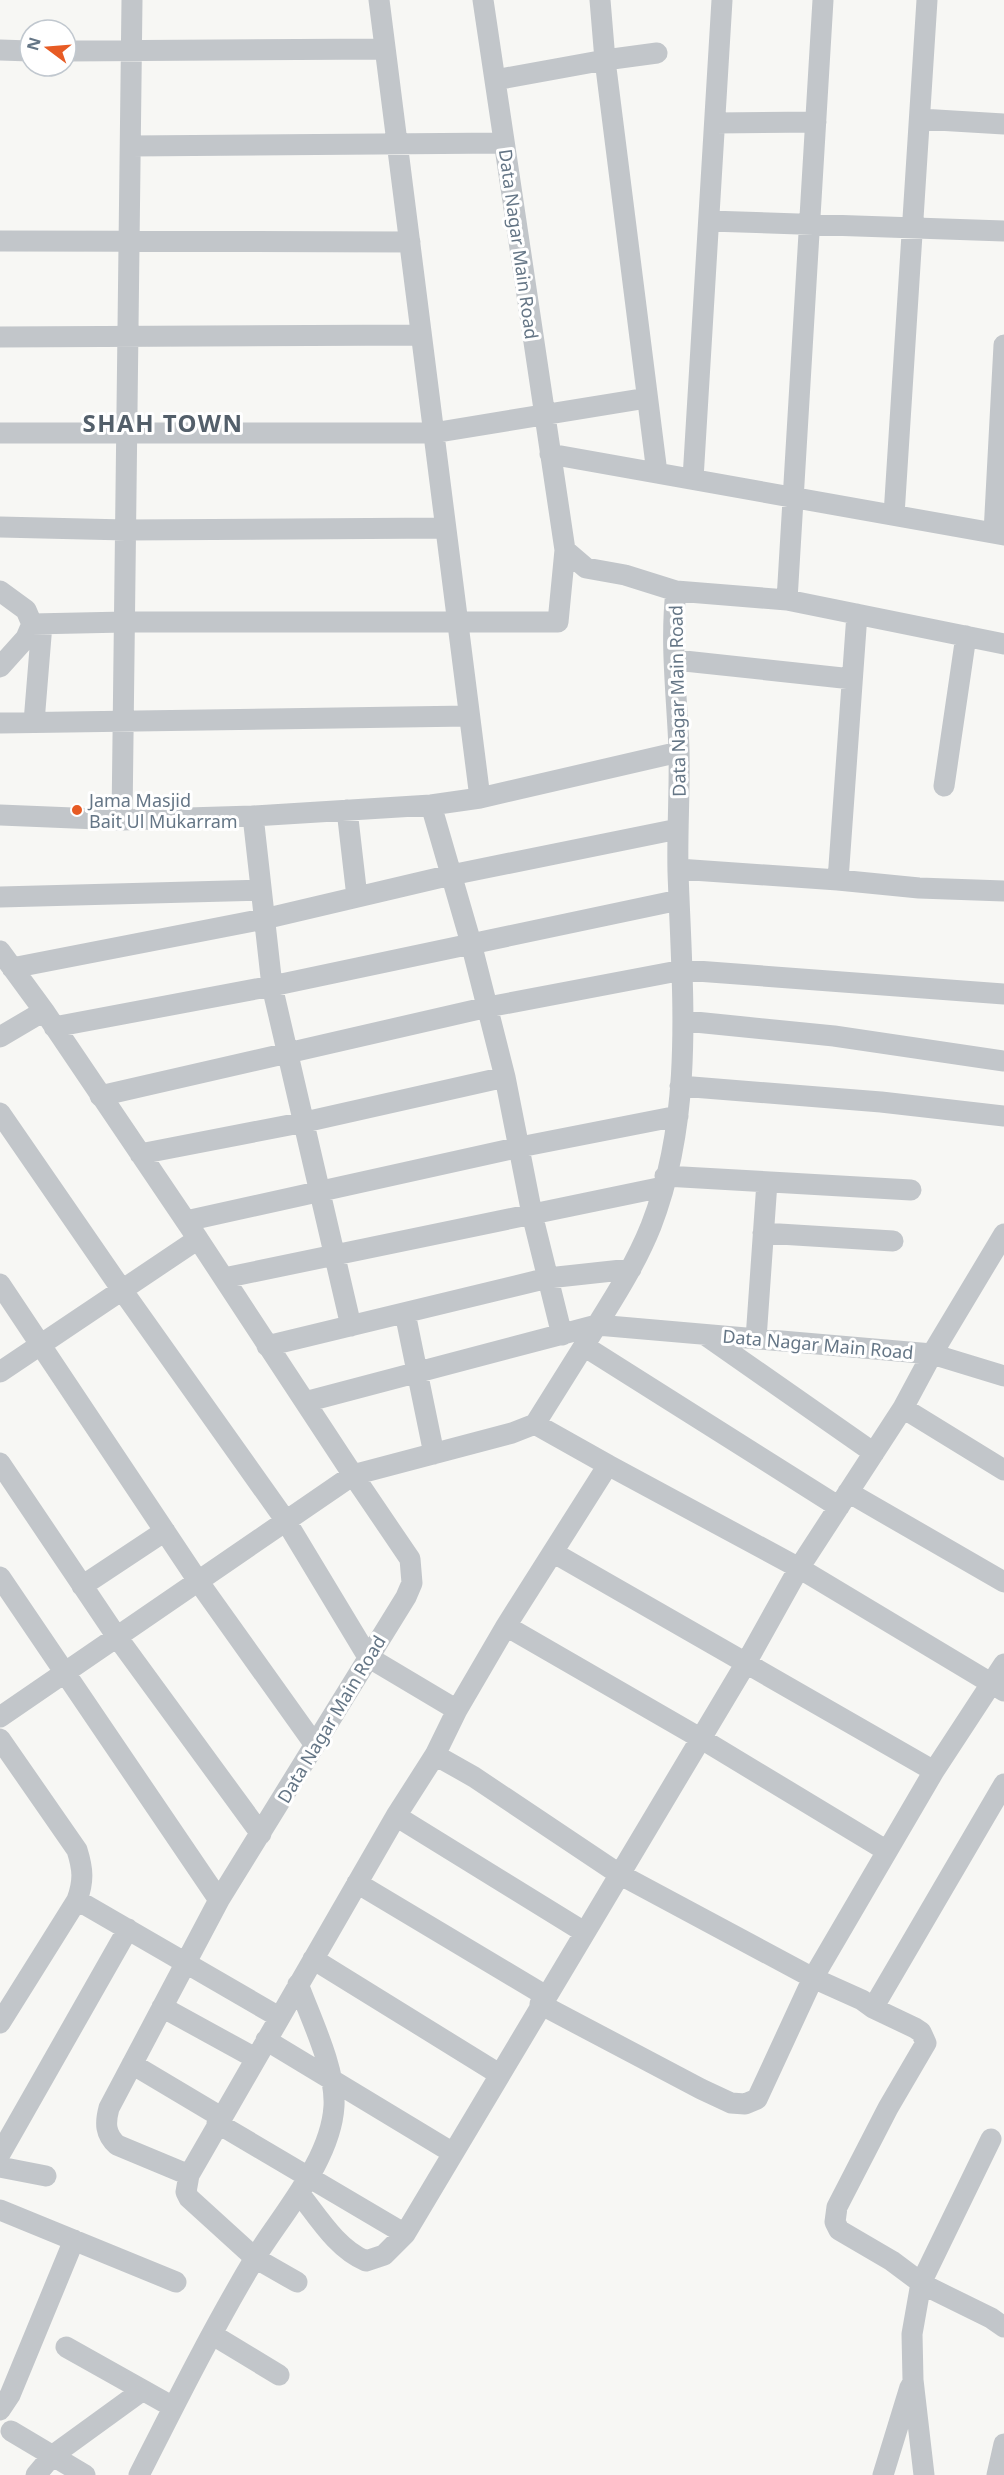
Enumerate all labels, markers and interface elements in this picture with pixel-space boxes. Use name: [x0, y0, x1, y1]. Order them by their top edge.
north arrow: [18, 18, 78, 78]
text: N: [21, 35, 46, 53]
street label: Data Nagar Main Road: [494, 147, 544, 341]
district label: SHAH TOWN: [82, 406, 244, 439]
street label: Data Nagar Main Road: [663, 605, 691, 797]
place label: Jama Masjid Bait Ul Mukarram: [87, 788, 238, 833]
marker: Jama Masjid Bait Ul Mukarram: [70, 803, 84, 817]
street label: Data Nagar Main Road: [721, 1324, 915, 1364]
street label: Data Nagar Main Road: [271, 1631, 391, 1807]

